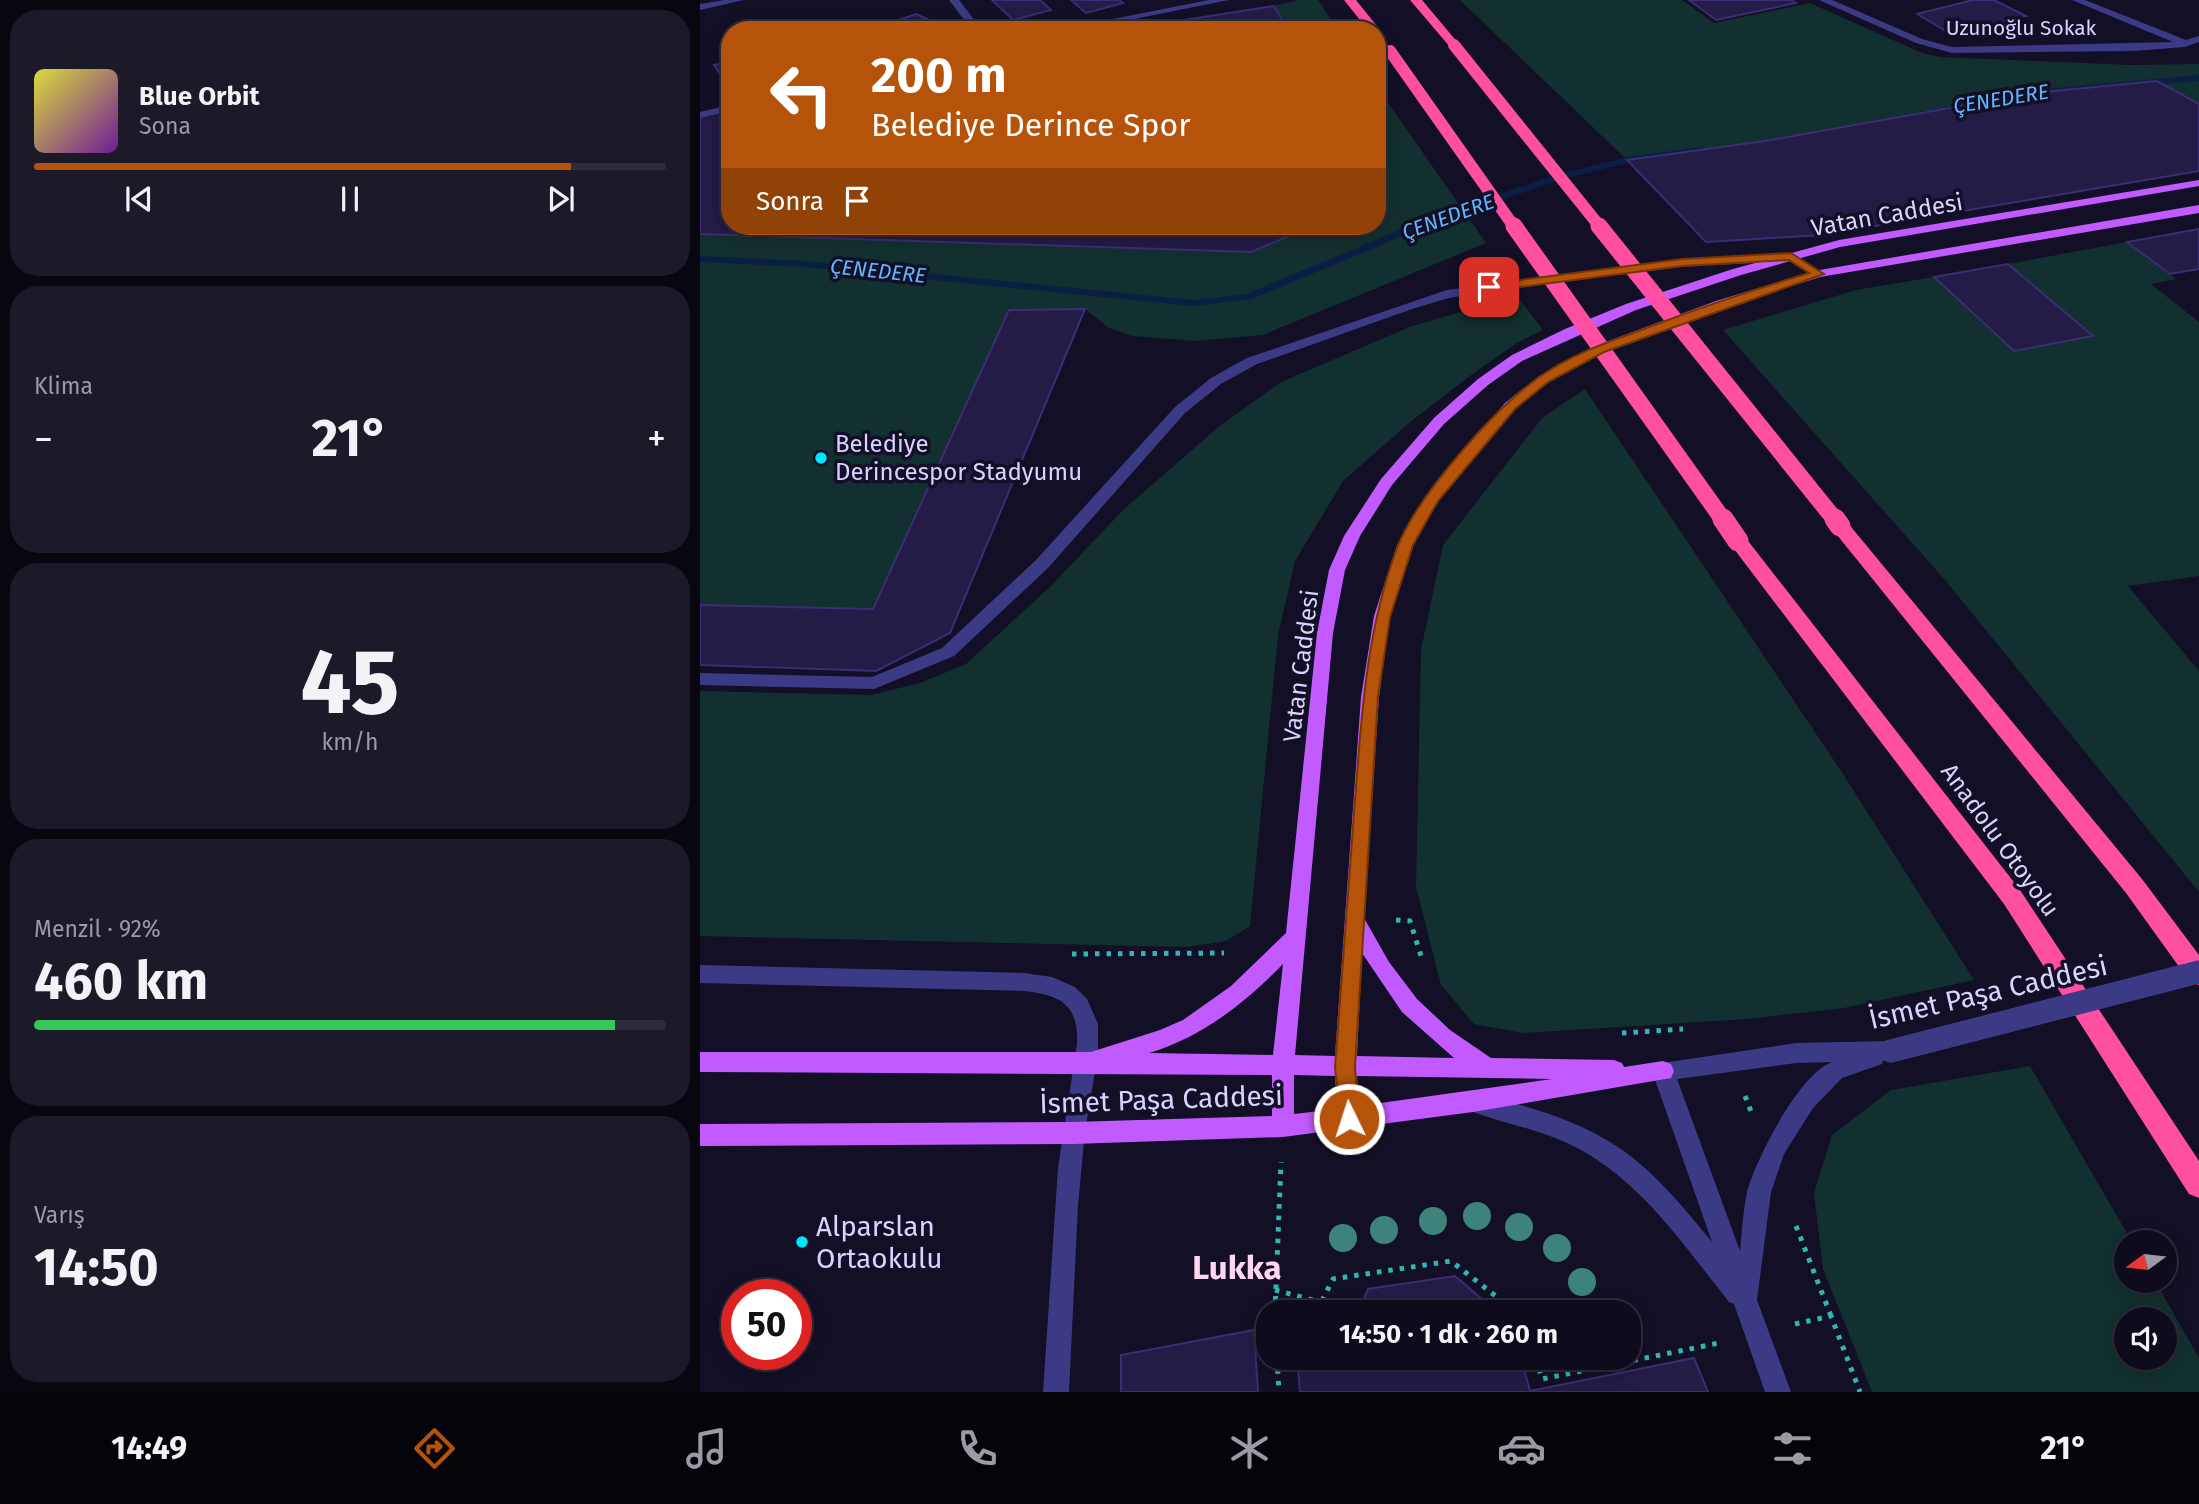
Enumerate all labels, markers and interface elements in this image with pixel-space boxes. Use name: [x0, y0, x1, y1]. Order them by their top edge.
street label: Uzunoğlu Sokak: [1946, 15, 2097, 41]
text: 200 m: [871, 46, 1007, 105]
icon: left: [756, 49, 847, 140]
water label: ÇENEDERE: [1951, 78, 2051, 119]
text: Blue Orbit: [139, 81, 259, 112]
text: Belediye Derince Spor: [871, 106, 1191, 144]
text: Sona: [139, 112, 191, 140]
icon: previous: [120, 180, 158, 218]
icon: pause: [331, 180, 369, 218]
icon: next: [542, 180, 580, 218]
icon: arrive: [838, 182, 876, 220]
text: Sonra: [756, 186, 824, 217]
water label: ÇENEDERE: [1398, 188, 1499, 246]
street label: Vatan Caddesi: [1809, 188, 1965, 242]
water label: ÇENEDERE: [829, 253, 928, 289]
pin: [1459, 257, 1519, 317]
icon: arrive: [1470, 268, 1508, 306]
text: Klima: [34, 372, 93, 400]
text: 21°: [312, 407, 389, 470]
text: −: [34, 416, 53, 462]
text: +: [647, 416, 666, 462]
place label: Belediye Derincespor Stadyumu: [835, 430, 1082, 486]
marker: Belediye Derincespor Stadyumu: [813, 450, 829, 466]
street label: Vatan Caddesi: [1278, 588, 1324, 744]
text: 45: [300, 628, 400, 737]
text: km/h: [322, 728, 378, 756]
street label: Anadolu Otoyolu: [1935, 758, 2065, 922]
text: Menzil · 92%: [34, 915, 161, 943]
street label: İsmet Paşa Caddesi: [1866, 949, 2111, 1036]
text: 460 km: [34, 950, 208, 1013]
street label: İsmet Paşa Caddesi: [1039, 1079, 1283, 1120]
position arrow: [1312, 1082, 1386, 1156]
text: Varış: [34, 1201, 85, 1229]
place label: Alparslan Ortaokulu: [816, 1210, 943, 1275]
north arrow: [2114, 1230, 2177, 1293]
map controls: [2114, 1230, 2177, 1370]
marker: Alparslan Ortaokulu: [794, 1234, 810, 1250]
text: 14:50: [34, 1236, 159, 1299]
district label: Lukka: [1192, 1248, 1282, 1288]
speed limit sign: 50: [721, 1279, 812, 1370]
button: sound: [2114, 1307, 2177, 1370]
text: 14:50 · 1 dk · 260 m: [1339, 1319, 1558, 1350]
icon: directions: [410, 1424, 459, 1473]
icon: music: [682, 1424, 731, 1473]
icon: phone: [953, 1424, 1002, 1473]
icon: climate: [1225, 1424, 1274, 1473]
icon: car: [1497, 1424, 1546, 1473]
icon: filters: [1768, 1424, 1817, 1473]
text: 14:49: [111, 1429, 187, 1467]
text: 21°: [2040, 1429, 2088, 1467]

